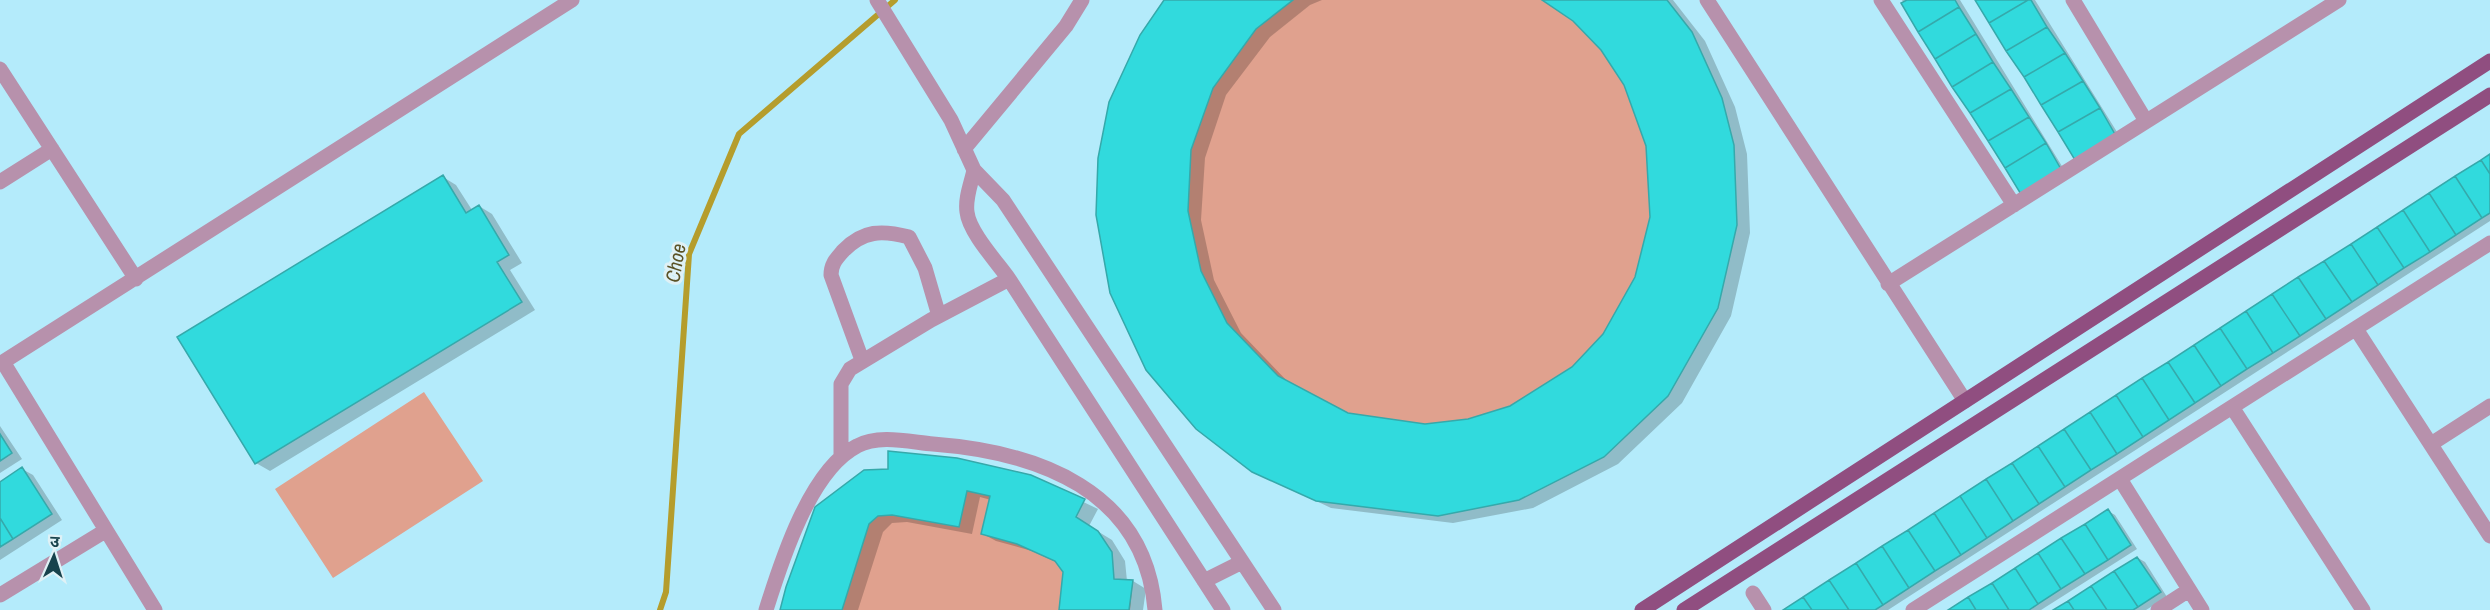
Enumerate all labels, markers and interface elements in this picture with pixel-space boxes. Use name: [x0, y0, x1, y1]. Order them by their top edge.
water label: Choe: [658, 241, 692, 285]
north arrow: [24, 526, 84, 586]
text: उ: [50, 530, 61, 552]

